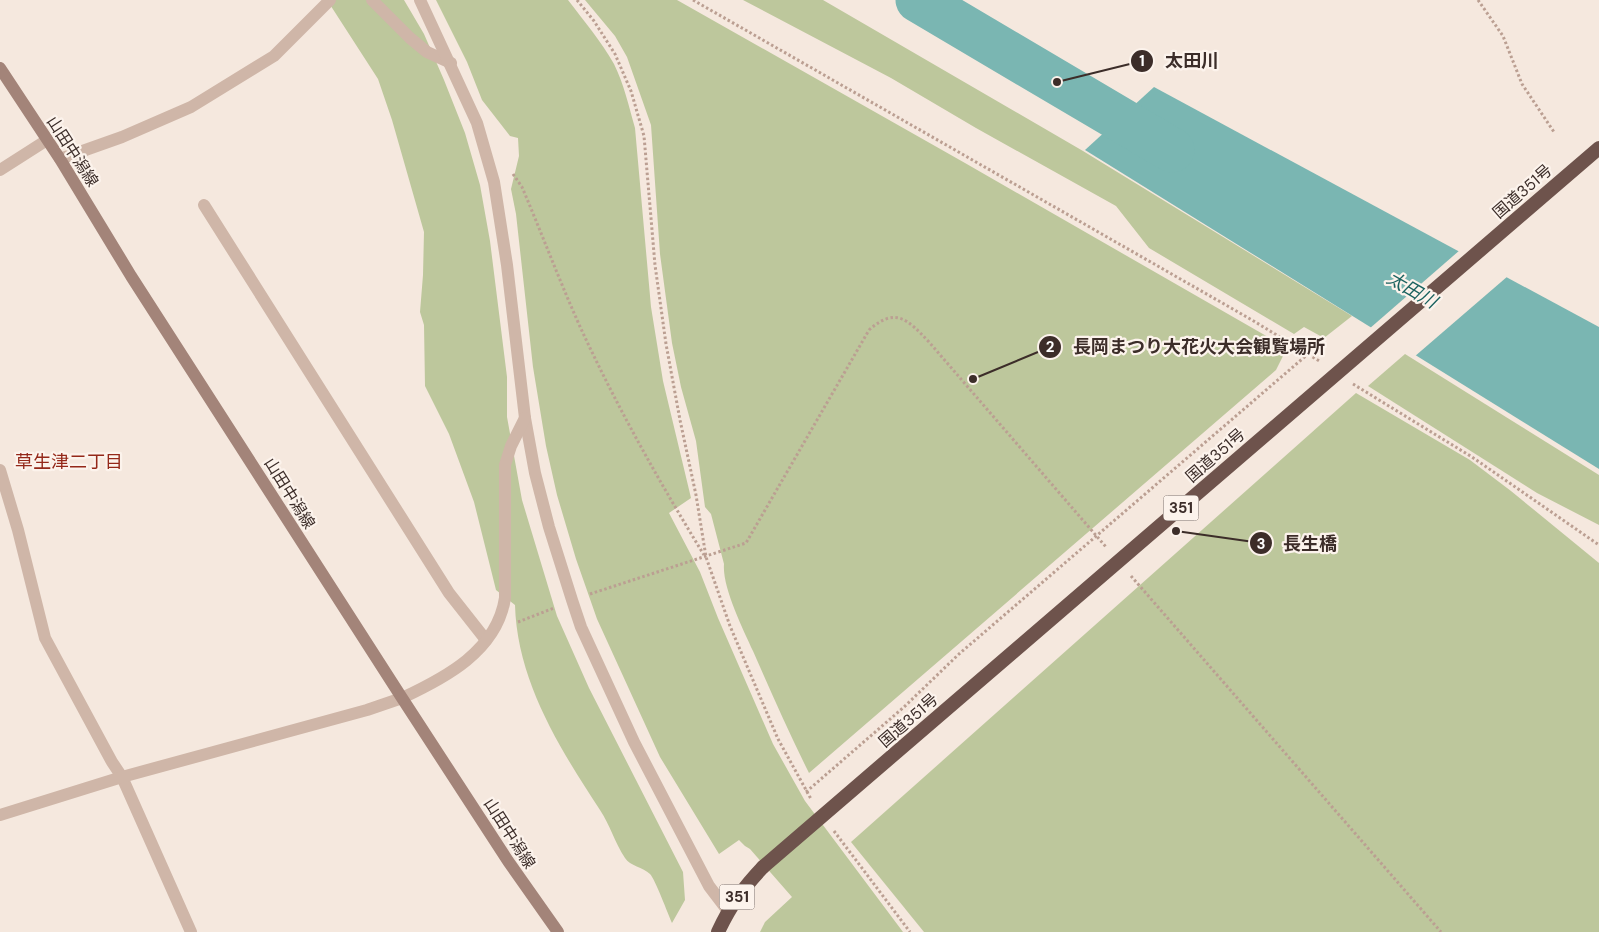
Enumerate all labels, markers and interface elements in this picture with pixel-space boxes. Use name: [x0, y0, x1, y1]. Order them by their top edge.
callout: 太田川: [1130, 45, 1229, 78]
text: 太田川: [1165, 49, 1219, 73]
text: 1: [1139, 51, 1145, 71]
street label: 山田中潟線: [42, 112, 103, 191]
street label: 国道351号: [1488, 160, 1556, 223]
water label: 太田川: [1383, 266, 1443, 315]
callout: 長岡まつり大花火大会観覧場所: [1038, 330, 1335, 363]
text: 長岡まつり大花火大会観覧場所: [1073, 335, 1325, 359]
text: 2: [1046, 337, 1055, 357]
street label: 国道351号: [1181, 424, 1249, 487]
district label: 草生津二丁目: [15, 450, 123, 474]
street label: 山田中潟線: [259, 454, 320, 533]
road number: 351: [1164, 496, 1198, 520]
callout: 長生橋: [1248, 527, 1347, 560]
text: 長生橋: [1283, 532, 1337, 556]
text: 3: [1256, 534, 1266, 554]
street label: 国道351号: [874, 689, 942, 752]
street label: 山田中潟線: [479, 794, 540, 873]
road number: 351: [720, 884, 754, 910]

